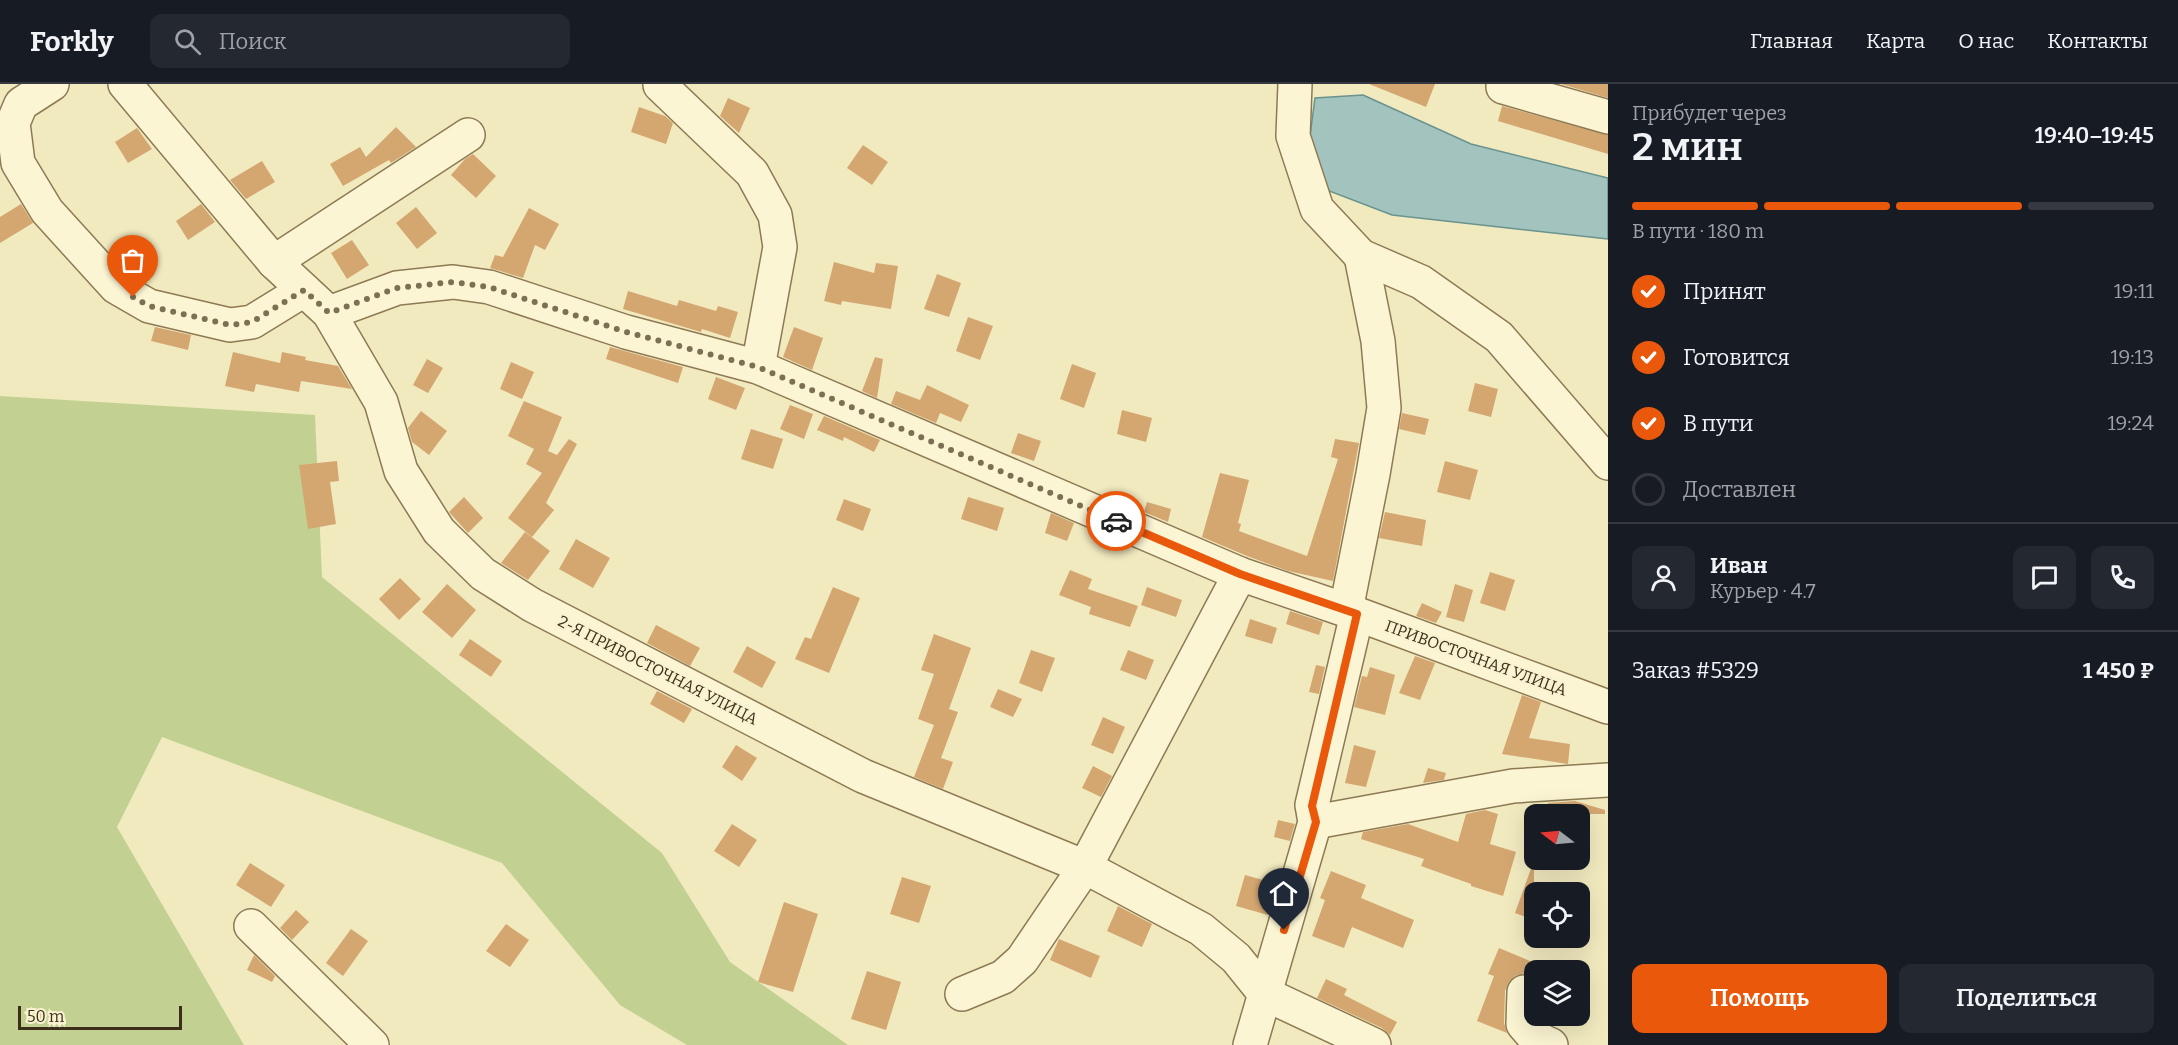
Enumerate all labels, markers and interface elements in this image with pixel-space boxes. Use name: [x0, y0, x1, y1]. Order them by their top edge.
search box: [150, 14, 570, 68]
text: Forkly: [30, 25, 114, 58]
icon: search: [171, 25, 204, 58]
text: Поиск: [219, 28, 287, 55]
text: Главная: [1750, 28, 1833, 54]
text: Карта: [1866, 28, 1925, 54]
text: О нас: [1958, 28, 2014, 54]
text: Контакты: [2047, 28, 2148, 54]
text: Прибудет через: [1632, 101, 1787, 125]
text: 19:40–19:45: [2035, 122, 2154, 149]
text: 2 мин: [1632, 124, 1743, 170]
text: В пути · 180 m: [1632, 219, 1764, 243]
pin: [107, 235, 158, 297]
icon: bag: [116, 244, 149, 277]
icon: check: [1632, 275, 1665, 308]
text: Принят: [1683, 278, 1766, 305]
text: 19:11: [2114, 279, 2154, 303]
icon: check: [1632, 341, 1665, 374]
text: Готовится: [1683, 344, 1790, 371]
text: 19:13: [2110, 345, 2154, 369]
icon: check: [1632, 407, 1665, 440]
text: В пути: [1683, 410, 1753, 437]
text: 19:24: [2107, 411, 2154, 435]
text: Доставлен: [1683, 476, 1796, 503]
courier: [1086, 491, 1146, 551]
icon: car: [1100, 505, 1133, 538]
button: person: [1632, 546, 1695, 609]
button: chat: [2013, 546, 2076, 609]
button: phone: [2091, 546, 2154, 609]
text: Иван: [1710, 552, 1768, 579]
text: Курьер · 4.7: [1710, 579, 1816, 603]
street label: 2-Я ПРИВОСТОЧНАЯ УЛИЦА: [555, 611, 762, 729]
street label: ПРИВОСТОЧНАЯ УЛИЦА: [1383, 616, 1570, 700]
text: Заказ #5329: [1632, 657, 1759, 684]
text: 1 450 ₽: [2083, 657, 2154, 684]
north arrow: [1524, 804, 1590, 870]
map controls: [1524, 804, 1590, 1026]
pin: [1258, 868, 1309, 930]
icon: home: [1267, 877, 1300, 910]
button: locate: [1524, 882, 1590, 948]
button: layers: [1524, 960, 1590, 1026]
button: Помощь: [1632, 964, 1887, 1033]
button: Поделиться: [1899, 964, 2154, 1033]
scale bar: [18, 1003, 182, 1030]
text: 50 m: [27, 1007, 64, 1026]

